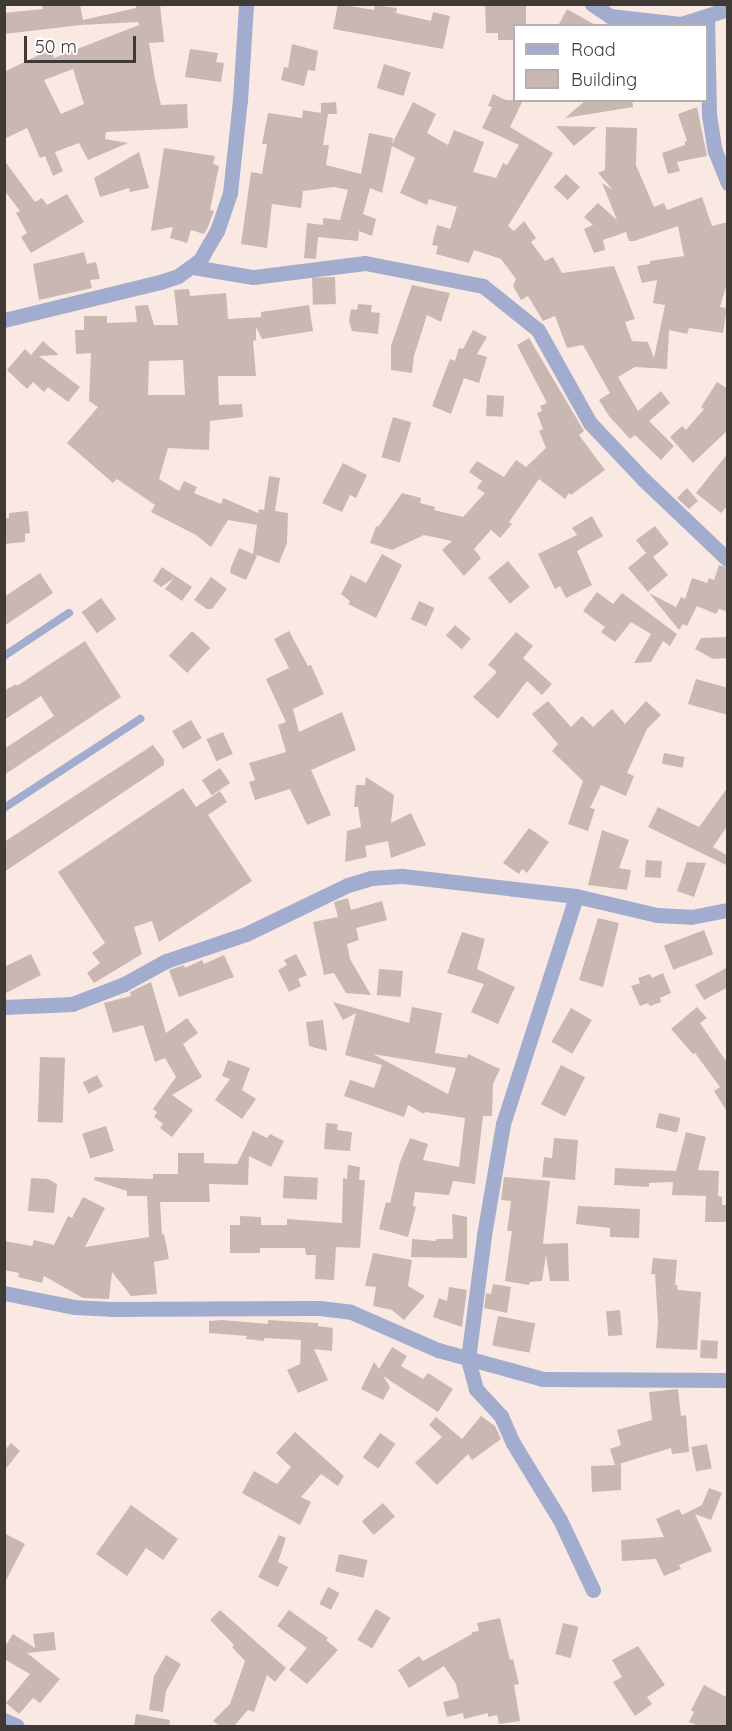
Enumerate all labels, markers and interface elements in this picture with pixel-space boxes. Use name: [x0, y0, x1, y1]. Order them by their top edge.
scale bar: [27, 24, 140, 62]
legend: [513, 24, 708, 102]
text: 50 m: [35, 35, 77, 58]
text: Road: [571, 38, 616, 61]
text: Building: [571, 68, 637, 91]

